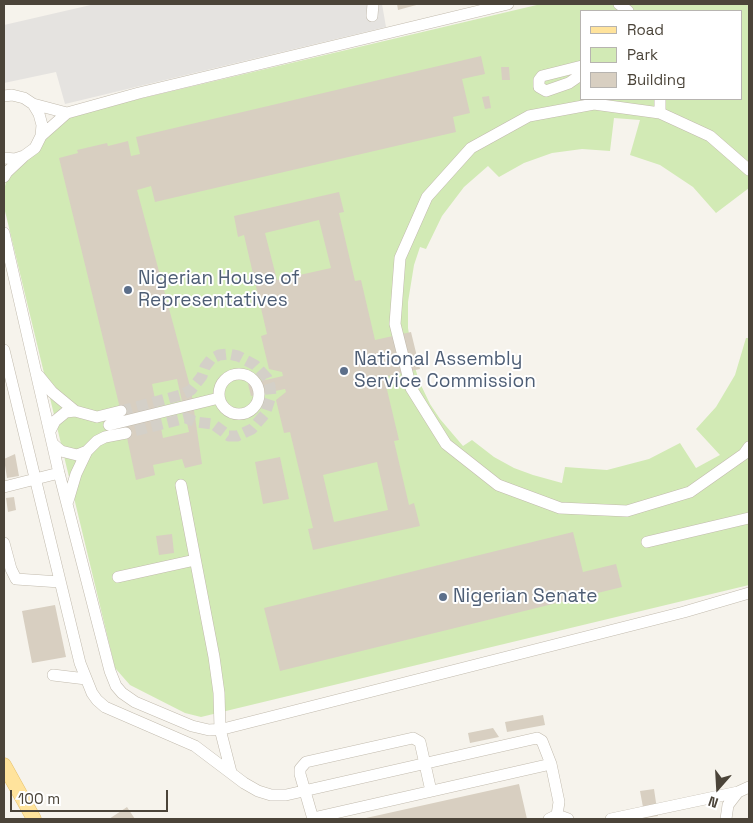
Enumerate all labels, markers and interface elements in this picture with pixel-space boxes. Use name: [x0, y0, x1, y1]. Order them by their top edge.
legend: [580, 10, 743, 100]
text: Road: [627, 20, 664, 39]
text: Park: [627, 45, 658, 64]
text: Building: [627, 70, 686, 89]
place label: Nigerian House of Representatives: [138, 268, 300, 312]
marker: Nigerian House of Representatives: [122, 284, 134, 296]
place label: National Assembly Service Commission: [354, 349, 536, 393]
marker: National Assembly Service Commission: [338, 365, 350, 377]
place label: Nigerian Senate: [453, 586, 597, 608]
marker: Nigerian Senate: [437, 591, 449, 603]
north arrow: [693, 763, 743, 813]
scale bar: [12, 780, 170, 812]
text: 100 m: [18, 789, 60, 808]
text: N: [706, 792, 720, 812]

